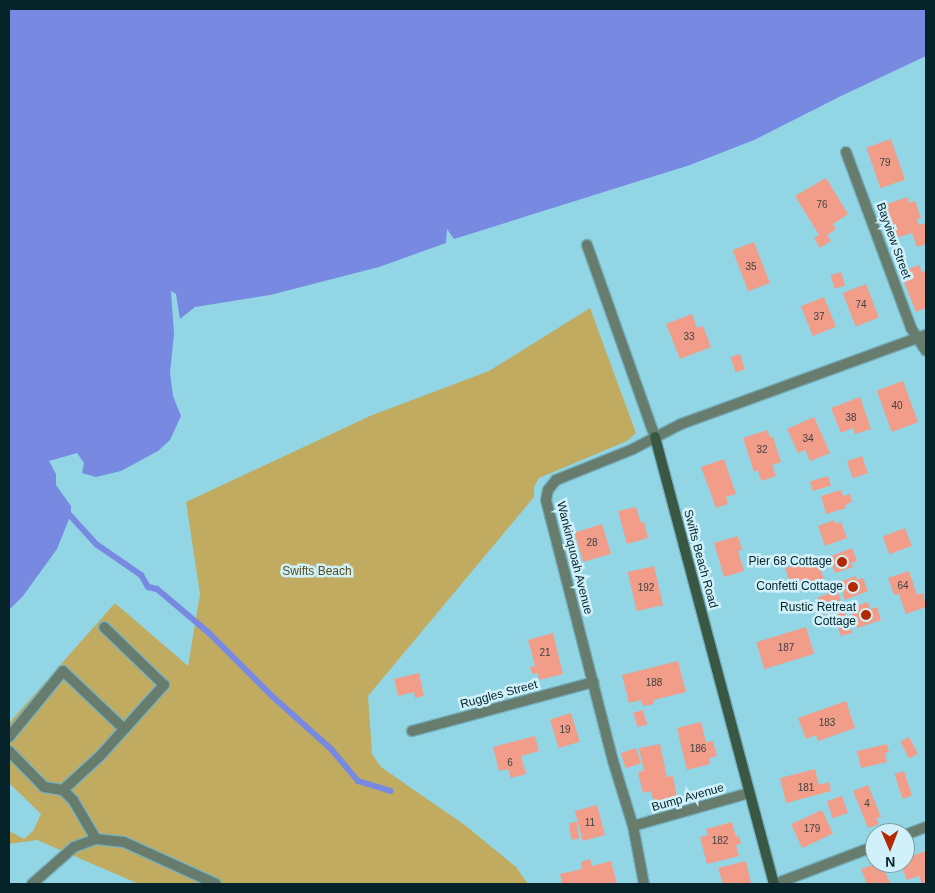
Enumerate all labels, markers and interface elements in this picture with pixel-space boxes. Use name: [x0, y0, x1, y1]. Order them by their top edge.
house number: 79: [879, 157, 891, 169]
house number: 76: [816, 199, 828, 211]
street label: Bayview Street: [873, 201, 913, 281]
house number: 35: [745, 261, 757, 273]
house number: 74: [855, 299, 867, 311]
house number: 37: [813, 311, 825, 323]
house number: 33: [683, 331, 695, 343]
house number: 40: [891, 400, 903, 412]
house number: 38: [845, 412, 857, 424]
house number: 34: [802, 433, 814, 445]
house number: 32: [756, 444, 768, 456]
street label: Wankinquoah Avenue: [553, 500, 595, 616]
street label: Swifts Beach Road: [680, 508, 720, 610]
house number: 28: [586, 537, 598, 549]
place label: Pier 68 Cottage: [749, 555, 832, 569]
marker: Pier 68 Cottage: [836, 556, 848, 568]
park label: Swifts Beach: [282, 565, 352, 579]
place label: Confetti Cottage: [756, 580, 843, 594]
house number: 64: [897, 580, 909, 592]
marker: Confetti Cottage: [847, 581, 859, 593]
house number: 192: [638, 582, 654, 594]
place label: Rustic Retreat Cottage: [780, 601, 856, 629]
marker: Rustic Retreat Cottage: [860, 609, 872, 621]
house number: 187: [778, 642, 794, 654]
house number: 21: [539, 647, 551, 659]
house number: 188: [646, 677, 662, 689]
street label: Ruggles Street: [459, 678, 539, 712]
house number: 183: [819, 717, 835, 729]
house number: 19: [559, 724, 571, 736]
house number: 186: [690, 743, 706, 755]
house number: 6: [507, 757, 513, 769]
street label: Bump Avenue: [650, 781, 726, 815]
house number: 181: [798, 782, 814, 794]
house number: 4: [864, 798, 870, 810]
house number: 11: [585, 817, 595, 829]
house number: 179: [804, 823, 820, 835]
north arrow: [865, 823, 915, 873]
house number: 182: [712, 835, 728, 847]
text: N: [885, 854, 895, 870]

